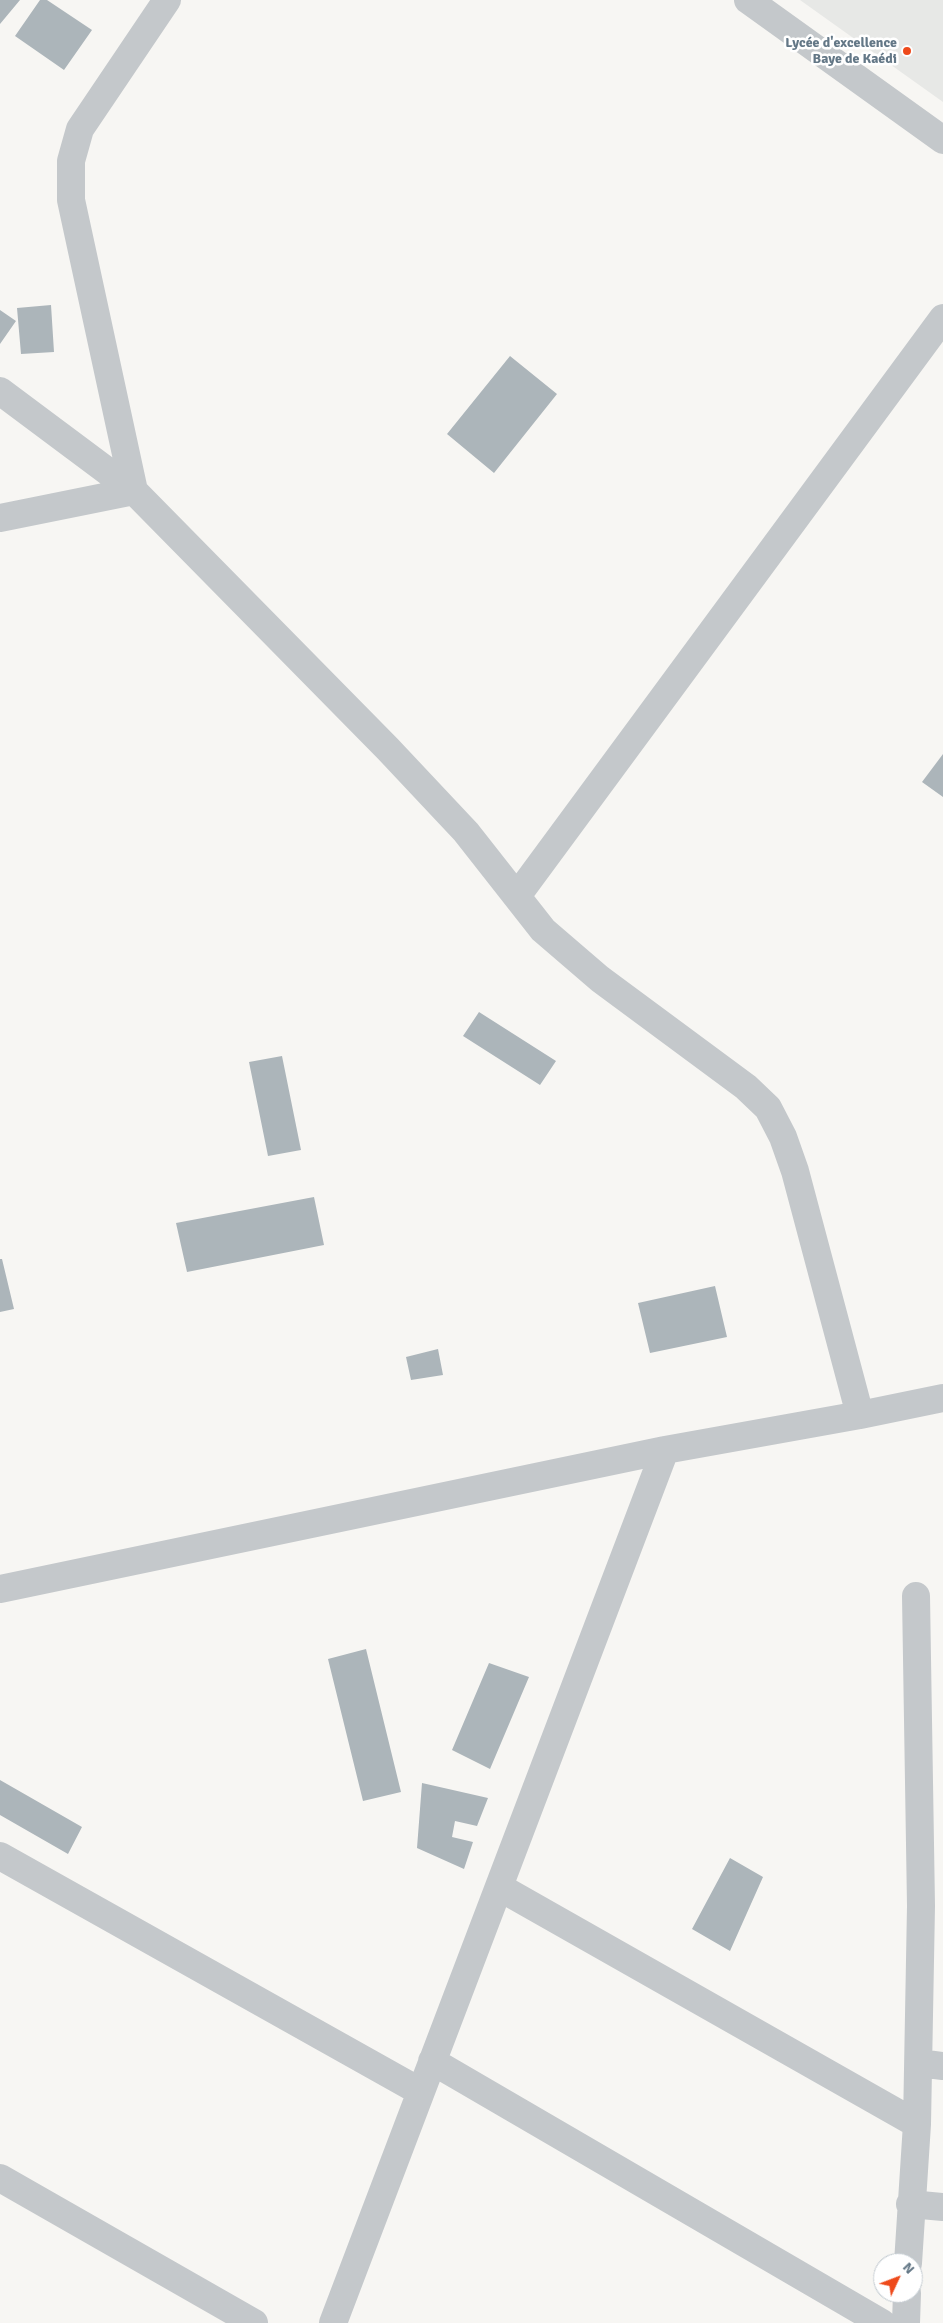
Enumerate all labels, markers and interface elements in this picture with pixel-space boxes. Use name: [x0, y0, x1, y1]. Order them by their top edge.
place label: Lycée d'excellence Baye de Kaédi: [785, 35, 897, 68]
marker: Lycée d'excellence Baye de Kaédi: [901, 45, 913, 57]
north arrow: [873, 2253, 923, 2303]
text: N: [899, 2259, 918, 2277]

